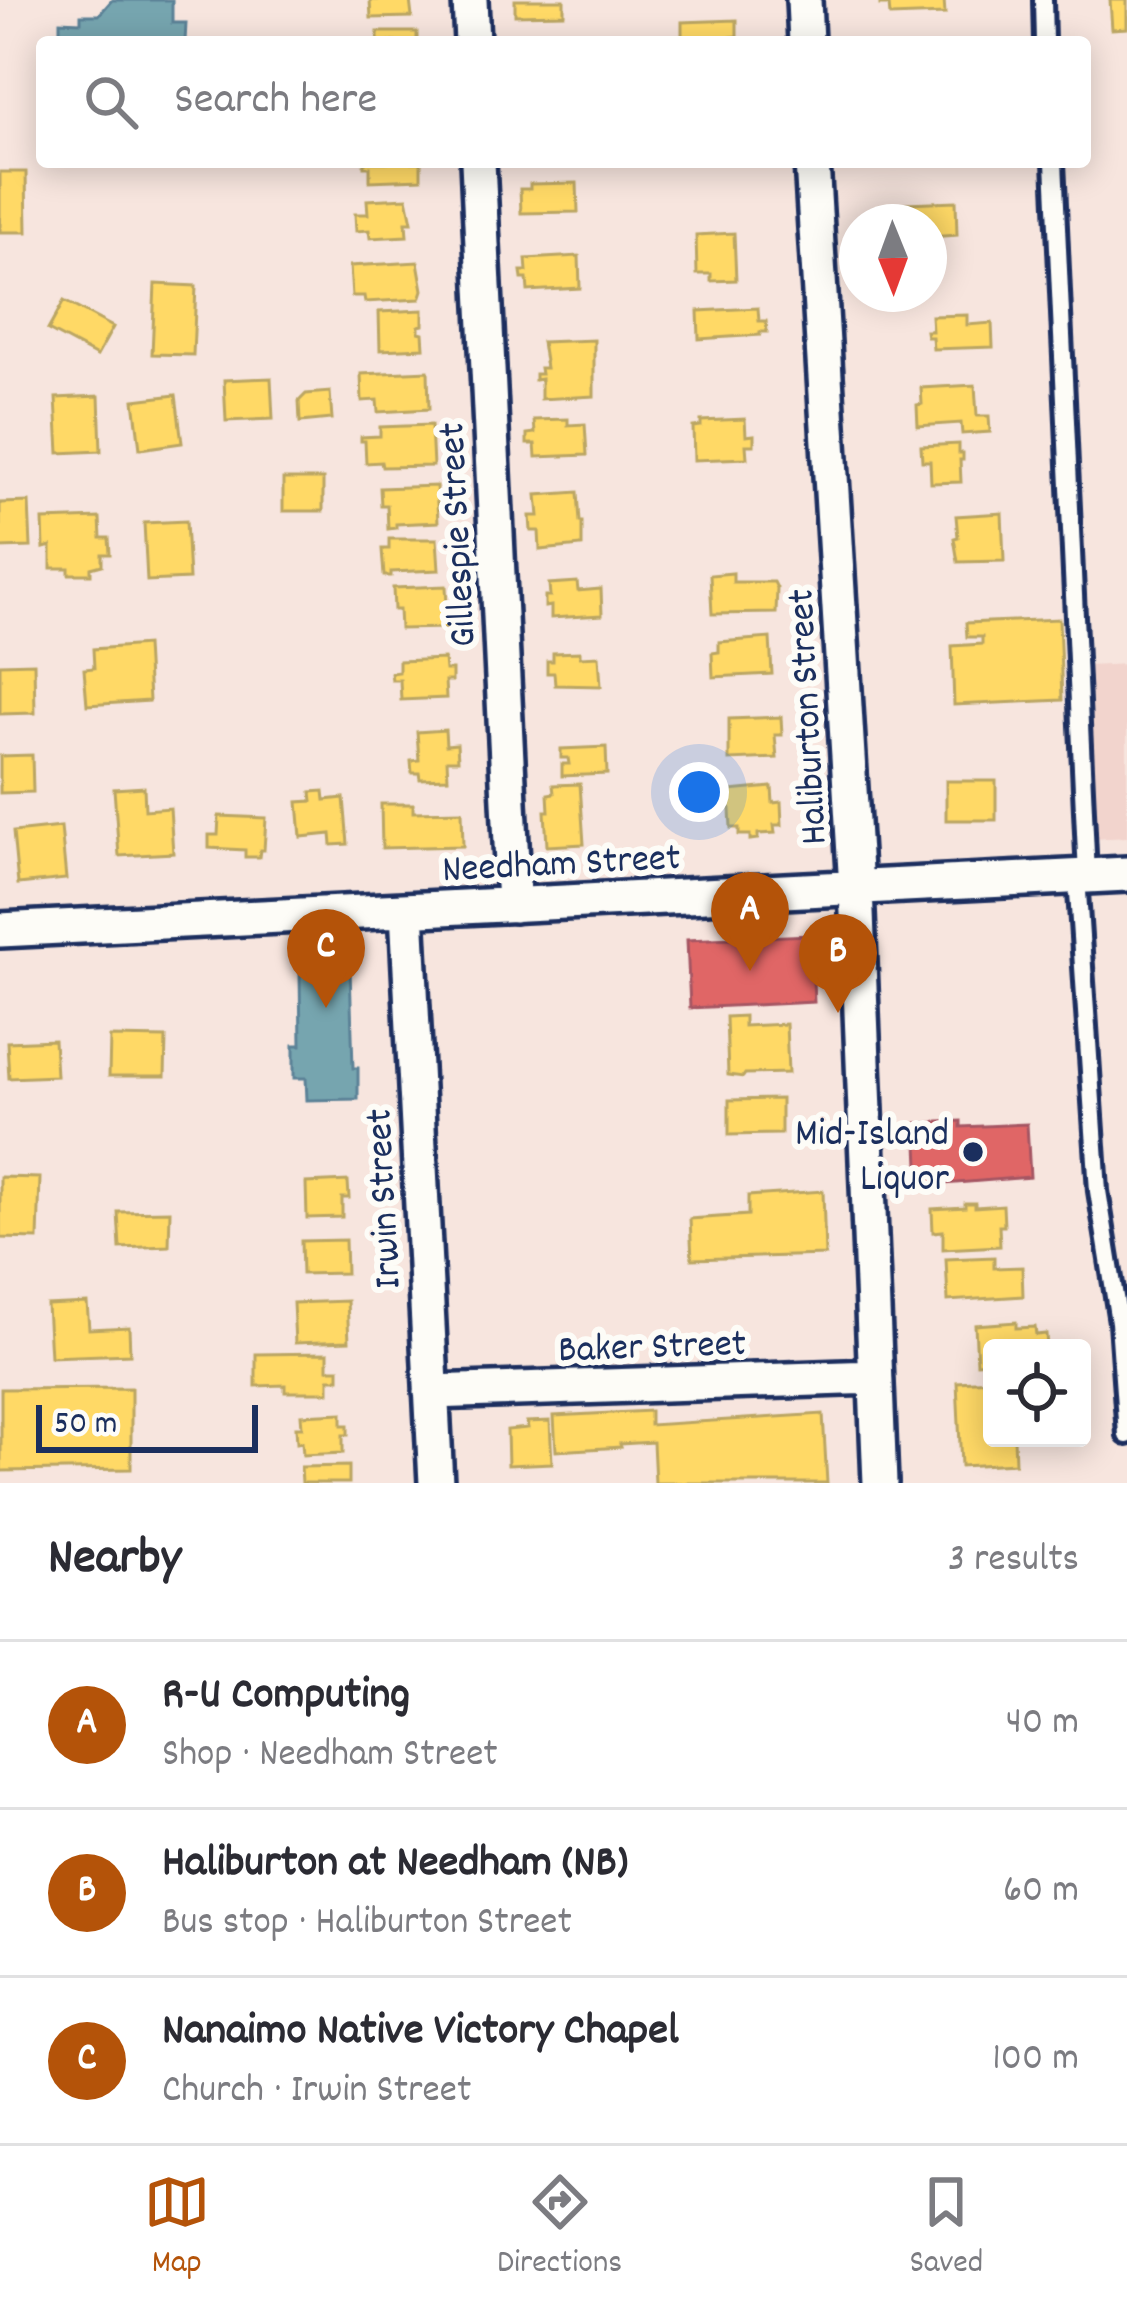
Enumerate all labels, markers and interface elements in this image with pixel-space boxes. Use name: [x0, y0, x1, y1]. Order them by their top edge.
search box: [36, 36, 1091, 168]
icon: search: [78, 69, 144, 135]
text: Search here: [174, 70, 377, 134]
north arrow: [839, 204, 947, 312]
street label: Gillespie Street: [427, 421, 494, 648]
street label: Haliburton Street: [776, 587, 845, 846]
your location: [669, 762, 729, 822]
street label: Needham Street: [441, 833, 682, 900]
pin: A: [711, 872, 789, 971]
pin: C: [287, 909, 365, 1008]
pin: B: [799, 914, 877, 1013]
street label: Irwin Street: [354, 1107, 419, 1290]
place label: Mid-Island Liquor: [795, 1109, 950, 1209]
marker: Mid-Island Liquor: [960, 1139, 986, 1165]
street label: Baker Street: [557, 1319, 747, 1380]
map controls: [983, 1339, 1091, 1447]
button: locate: [983, 1339, 1091, 1447]
scale bar: [36, 1399, 258, 1452]
text: 50 m: [54, 1402, 118, 1449]
text: Nearby: [48, 1525, 181, 1597]
text: 3 results: [948, 1534, 1079, 1589]
text: R-U Computing: [162, 1665, 410, 1729]
text: A: [76, 1697, 98, 1752]
text: 40 m: [1006, 1697, 1079, 1752]
text: Shop · Needham Street: [162, 1729, 498, 1784]
text: Haliburton at Needham (NB): [162, 1833, 628, 1897]
text: B: [78, 1865, 96, 1920]
text: 60 m: [1003, 1865, 1079, 1920]
text: Bus stop · Haliburton Street: [162, 1897, 572, 1952]
text: Nanaimo Native Victory Chapel: [162, 2001, 679, 2065]
text: C: [77, 2033, 97, 2088]
text: 100 m: [992, 2033, 1079, 2088]
text: Church · Irwin Street: [162, 2065, 471, 2120]
tab: Map: [144, 2169, 210, 2288]
tab: Directions: [497, 2169, 622, 2288]
tab: Saved: [910, 2169, 983, 2288]

